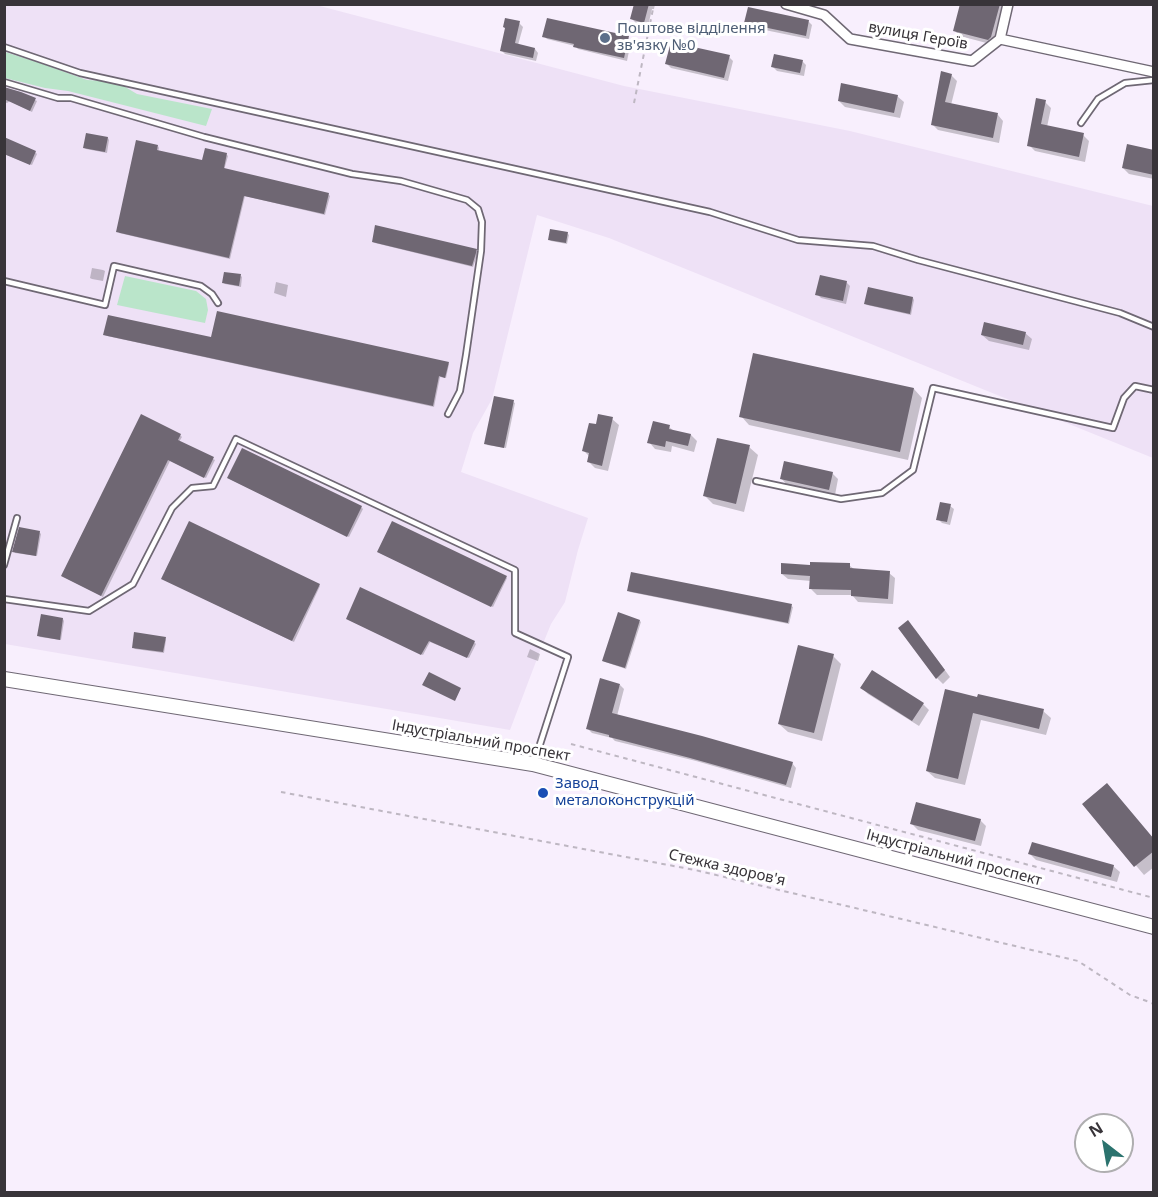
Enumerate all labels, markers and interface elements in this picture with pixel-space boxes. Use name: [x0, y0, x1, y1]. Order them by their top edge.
street label: вулиця Героїв: [867, 18, 969, 54]
place label: Поштове відділення зв'язку №0: [617, 20, 766, 55]
marker: Поштове відділення зв'язку №0: [598, 31, 612, 45]
street label: Індустріальний проспект: [390, 716, 572, 766]
place label: Завод металоконструкцій: [555, 775, 694, 810]
marker: Завод металоконструкцій: [536, 786, 550, 800]
street label: Індустріальний проспект: [864, 826, 1044, 890]
street label: Стежка здоров'я: [667, 846, 787, 890]
north arrow: [1074, 1113, 1134, 1173]
text: N: [1085, 1117, 1107, 1142]

